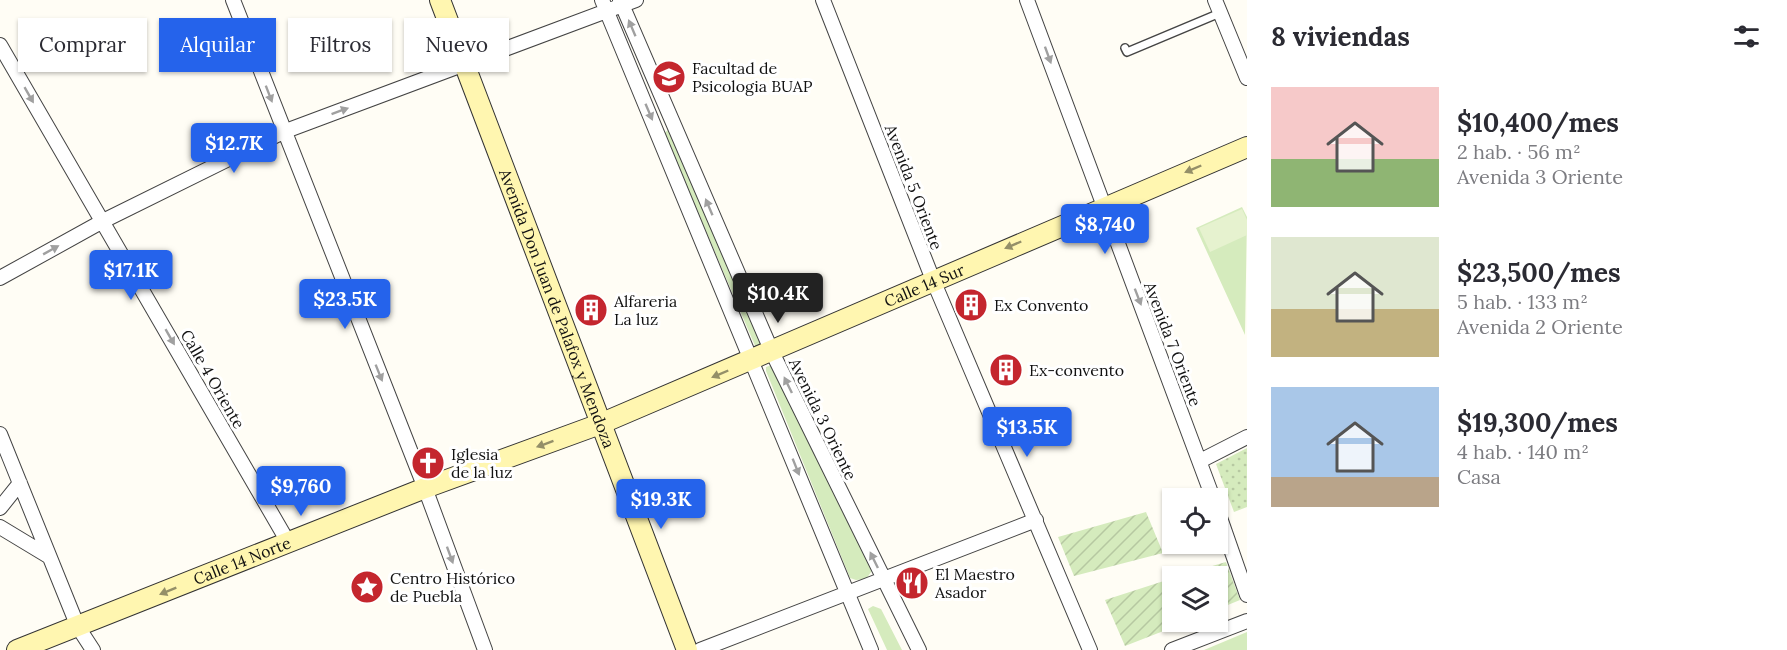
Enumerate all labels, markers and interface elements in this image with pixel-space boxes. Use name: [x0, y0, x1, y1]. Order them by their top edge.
chip: Comprar: [18, 18, 147, 72]
chip: Alquilar: [159, 18, 276, 72]
chip: Filtros: [288, 18, 392, 72]
chip: Nuevo: [404, 18, 509, 72]
one-way arrow: [627, 18, 637, 36]
text: 8 viviendas: [1271, 20, 1410, 53]
icon: filters: [1730, 20, 1763, 53]
one-way arrow: [1043, 46, 1053, 64]
place label: Facultad de Psicologia BUAP: [692, 58, 813, 96]
school or university icon: Facultad de Psicologia BUAP: [651, 59, 687, 95]
one-way arrow: [265, 85, 274, 103]
one-way arrow: [24, 87, 35, 103]
one-way arrow: [644, 104, 654, 122]
one-way arrow: [331, 105, 349, 115]
text: $10,400/mes: [1457, 106, 1619, 139]
icon: home: [1319, 111, 1391, 183]
street label: Avenida 5 Oriente: [881, 121, 947, 253]
pin: $12.7K: [185, 123, 283, 174]
text: $12.7K: [205, 130, 263, 155]
text: 2 hab. · 56 m²: [1457, 139, 1581, 164]
text: Avenida 3 Oriente: [1457, 164, 1623, 189]
street label: Avenida Don Juan de Palafox y Mendoza: [495, 165, 619, 451]
one-way arrow: [1184, 165, 1202, 174]
one-way arrow: [705, 198, 714, 215]
pin: $8,740: [1056, 204, 1154, 255]
text: $8,740: [1075, 211, 1135, 236]
one-way arrow: [1004, 240, 1022, 250]
one-way arrow: [43, 244, 59, 255]
pin: $17.1K: [82, 250, 180, 301]
text: $23,500/mes: [1457, 256, 1621, 289]
text: $17.1K: [103, 257, 159, 282]
street label: Calle 14 Sur: [881, 259, 967, 311]
icon: home: [1319, 261, 1391, 333]
pin: $10.4K: [729, 273, 827, 324]
street label: Avenida 7 Oriente: [1140, 278, 1206, 409]
pin: $23.5K: [296, 279, 394, 330]
text: $10.4K: [747, 280, 809, 305]
text: $23.5K: [313, 286, 377, 311]
building icon: Ex Convento: [953, 287, 989, 323]
one-way arrow: [1133, 288, 1143, 306]
text: 5 hab. · 133 m²: [1457, 289, 1588, 314]
place label: Alfareria La luz: [613, 291, 677, 329]
building icon: Alfareria La luz: [573, 292, 609, 328]
place label: Ex Convento: [994, 295, 1088, 315]
text: Avenida 2 Oriente: [1457, 314, 1623, 339]
street label: Calle 4 Oriente: [177, 326, 250, 432]
one-way arrow: [164, 328, 174, 345]
building icon: Ex-convento: [988, 352, 1024, 388]
street label: Avenida 3 Oriente: [784, 354, 861, 483]
place label: Ex-convento: [1029, 360, 1124, 380]
one-way arrow: [375, 364, 385, 382]
one-way arrow: [710, 369, 728, 379]
one-way arrow: [784, 376, 794, 394]
text: $19,300/mes: [1457, 406, 1618, 439]
pin: $13.5K: [978, 407, 1076, 458]
icon: home: [1319, 411, 1391, 483]
text: $13.5K: [997, 414, 1057, 439]
text: 4 hab. · 140 m²: [1457, 439, 1589, 464]
one-way arrow: [536, 440, 554, 450]
place label: Iglesia de la luz: [451, 444, 512, 482]
church icon: Iglesia de la luz: [410, 445, 446, 481]
one-way arrow: [792, 458, 801, 476]
text: Casa: [1457, 464, 1501, 489]
pin: $9,760: [252, 466, 350, 517]
text: $9,760: [271, 473, 331, 498]
pin: $19.3K: [612, 479, 710, 530]
text: $19.3K: [630, 486, 692, 511]
map controls: [1162, 488, 1228, 632]
button: locate: [1162, 488, 1228, 554]
street label: Calle 14 Norte: [190, 532, 294, 589]
one-way arrow: [446, 546, 455, 564]
one-way arrow: [869, 552, 878, 569]
place label: El Maestro Asador: [934, 564, 1015, 602]
restaurant icon: El Maestro Asador: [894, 565, 930, 601]
button: layers: [1162, 566, 1228, 632]
place label: Centro Histórico de Puebla: [390, 568, 515, 606]
place icon: Centro Histórico de Puebla: [349, 569, 385, 605]
one-way arrow: [159, 587, 177, 596]

